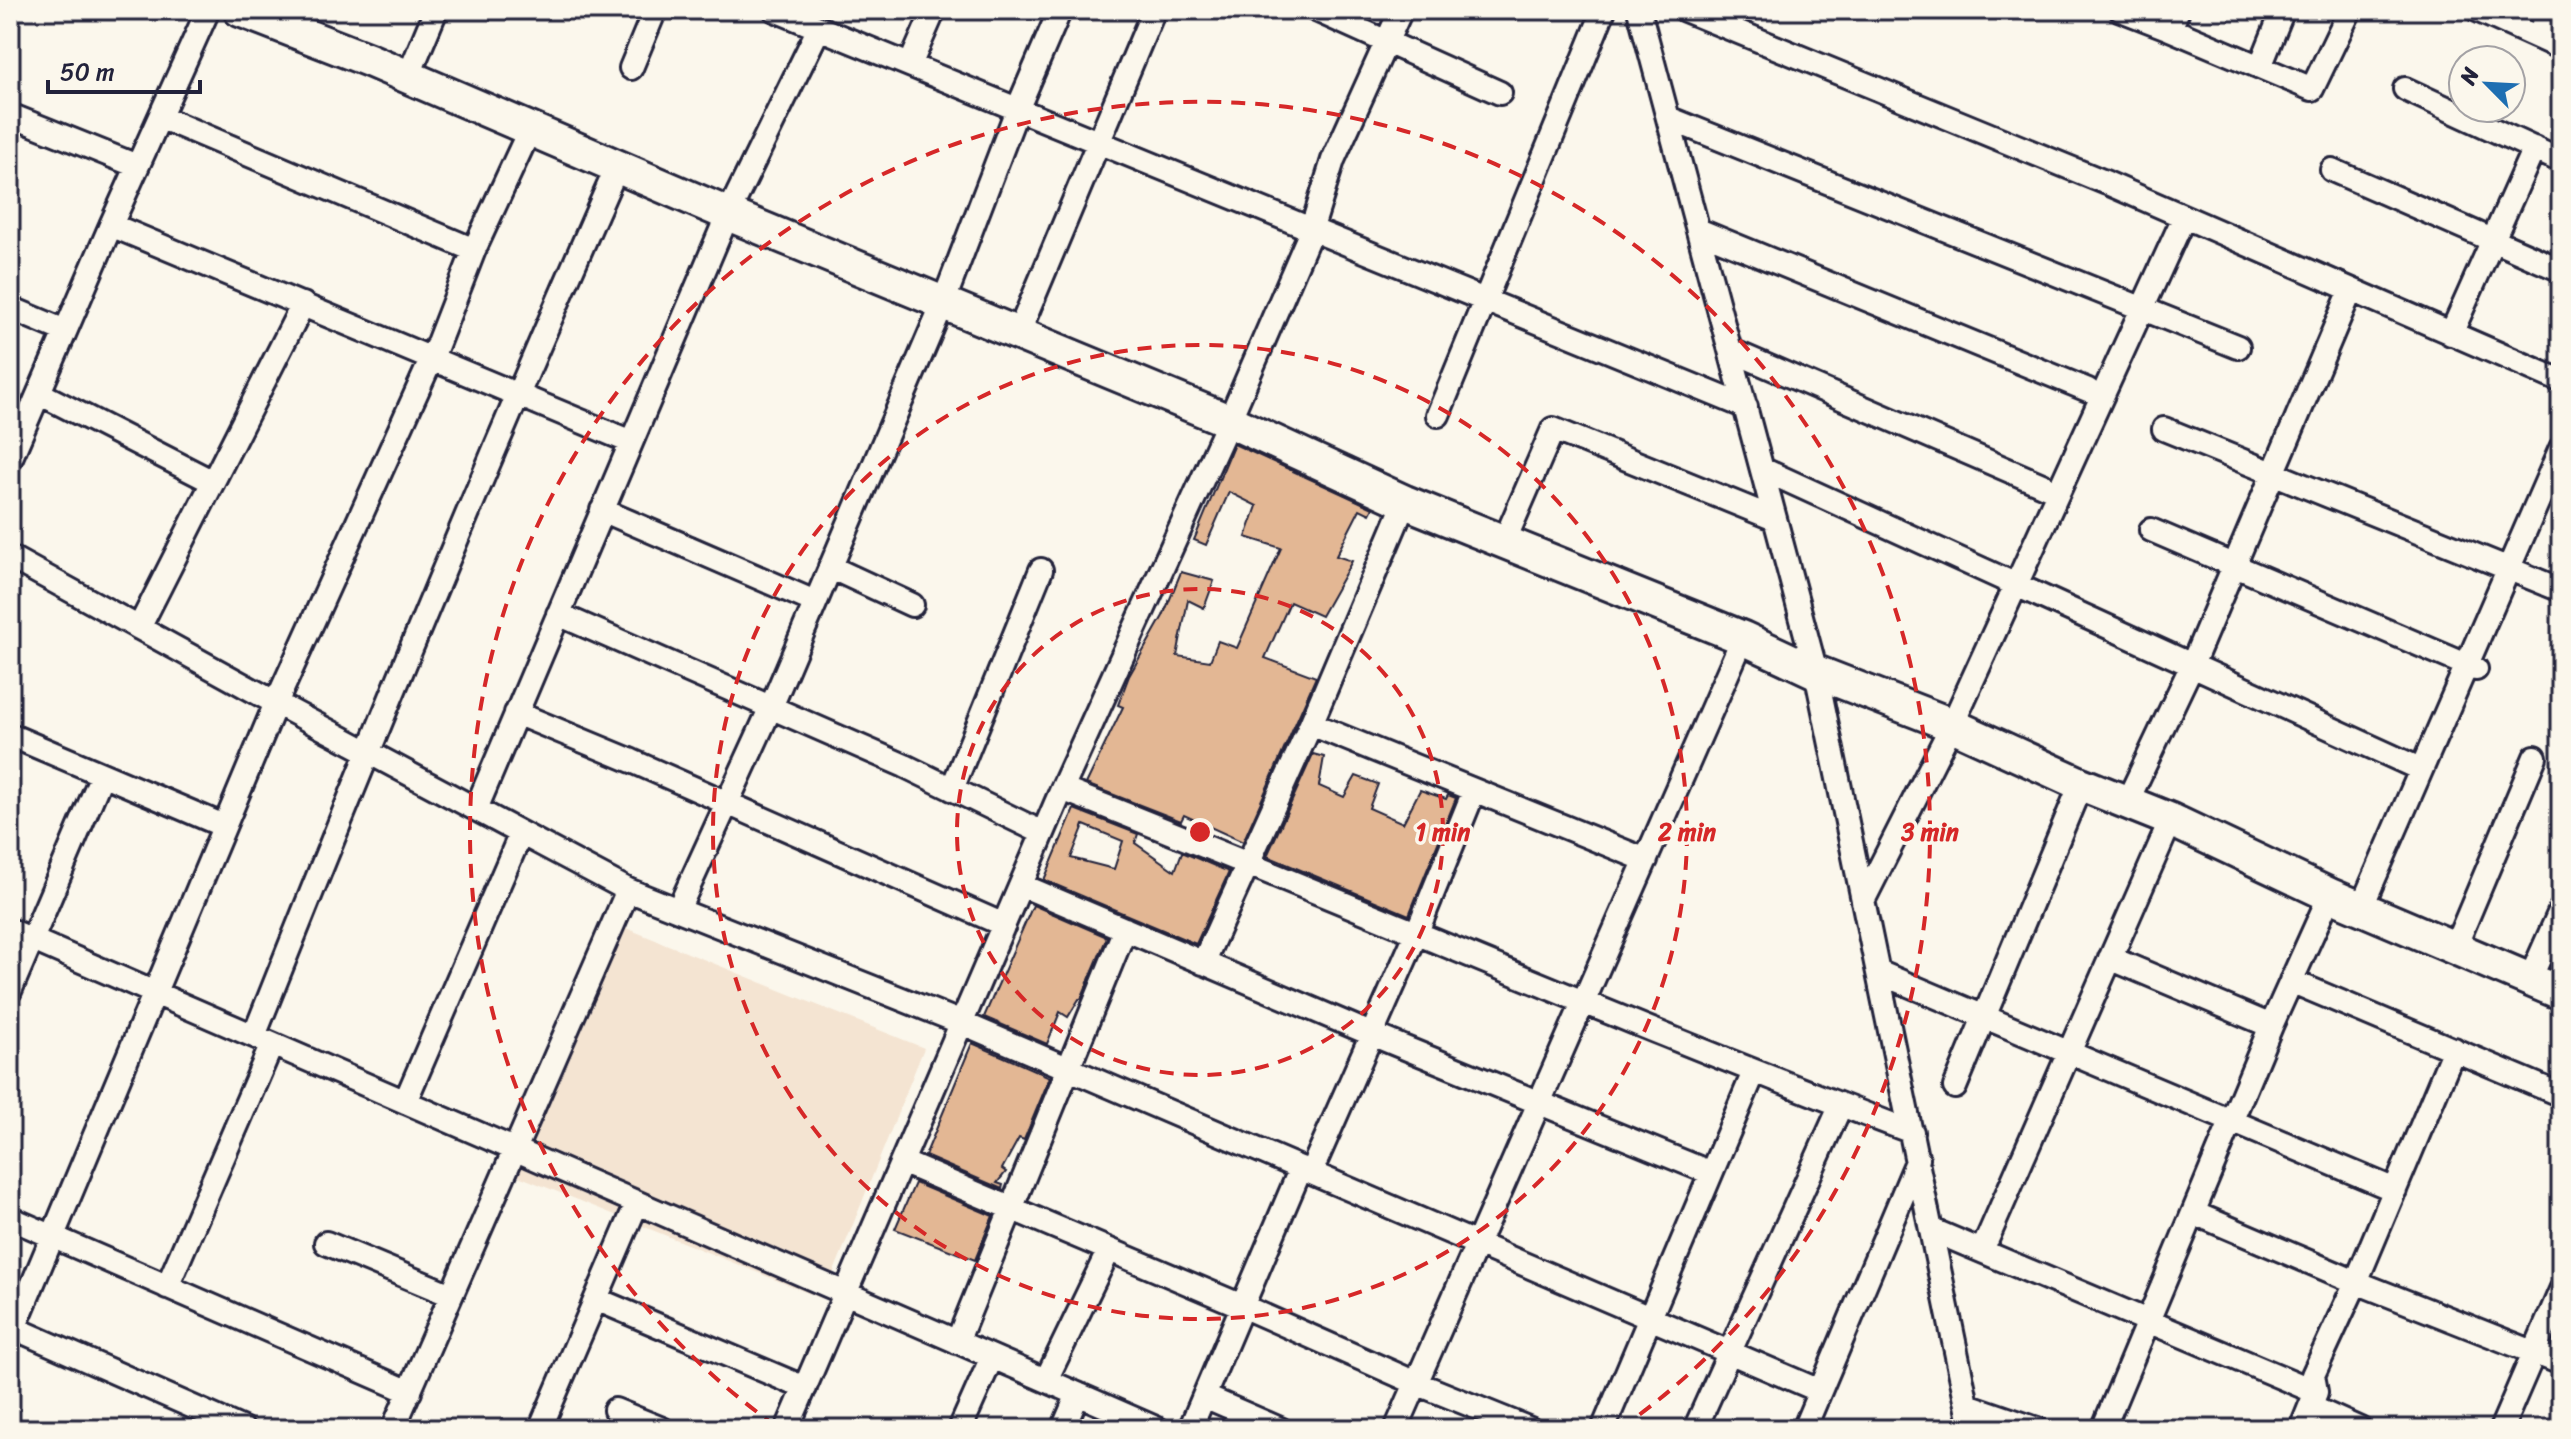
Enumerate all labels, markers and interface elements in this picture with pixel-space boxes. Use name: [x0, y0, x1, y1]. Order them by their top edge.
scale bar: [48, 44, 200, 94]
north arrow: [2447, 44, 2527, 124]
text: 50 m: [60, 51, 115, 93]
text: N: [2448, 60, 2490, 92]
text: 1 min: [1416, 811, 1470, 853]
text: 2 min: [1657, 811, 1716, 853]
text: 3 min: [1900, 811, 1959, 853]
centre of rings: [1186, 818, 1214, 846]

